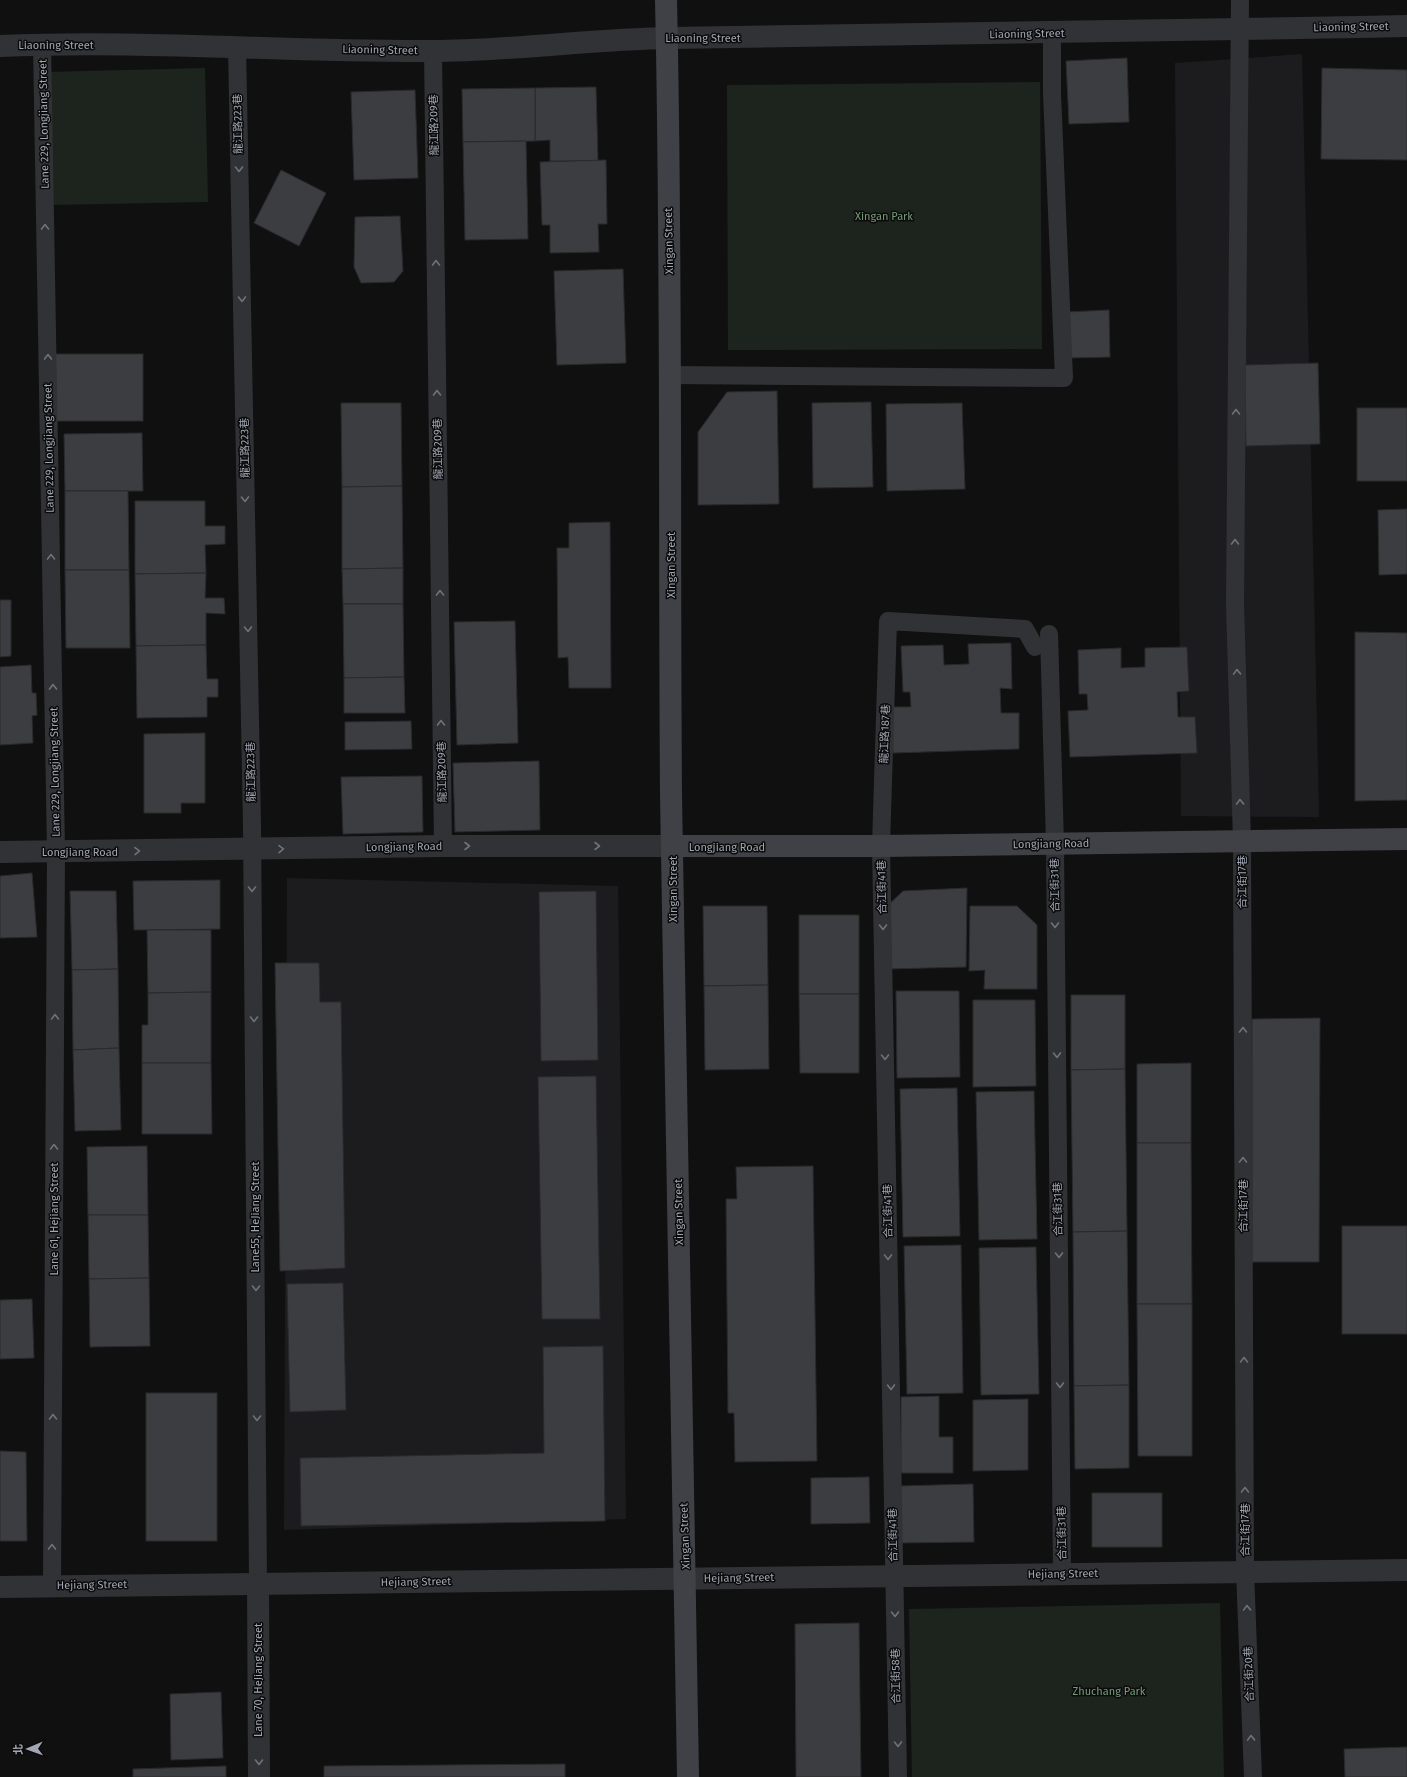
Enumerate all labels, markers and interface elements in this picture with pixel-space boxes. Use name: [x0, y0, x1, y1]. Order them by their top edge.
street label: Liaoning Street: [1313, 20, 1389, 34]
street label: Liaoning Street: [989, 27, 1065, 41]
street label: Liaoning Street: [665, 32, 741, 45]
street label: Liaoning Street: [18, 39, 94, 52]
street label: Liaoning Street: [342, 43, 418, 57]
street label: Lane 229, Longjiang Street: [36, 59, 52, 189]
street label: 龍江路223巷: [231, 94, 245, 154]
street label: 龍江路209巷: [427, 94, 441, 156]
one-way arrow: [235, 166, 243, 172]
street label: Xingan Street: [662, 208, 676, 274]
park label: Xingan Park: [855, 210, 913, 223]
one-way arrow: [41, 224, 50, 230]
one-way arrow: [432, 260, 440, 266]
one-way arrow: [238, 296, 246, 302]
one-way arrow: [44, 354, 52, 360]
street label: Lane 229, Longjiang Street: [41, 383, 57, 513]
one-way arrow: [433, 390, 441, 396]
one-way arrow: [1232, 409, 1240, 415]
street label: 龍江路223巷: [238, 418, 252, 478]
street label: 龍江路209巷: [431, 418, 445, 480]
one-way arrow: [241, 496, 250, 502]
street label: Xingan Street: [665, 532, 678, 598]
one-way arrow: [1231, 539, 1239, 545]
one-way arrow: [47, 554, 55, 560]
one-way arrow: [436, 590, 444, 596]
one-way arrow: [244, 626, 252, 632]
one-way arrow: [1233, 669, 1241, 675]
one-way arrow: [49, 684, 57, 690]
street label: 龍江路187巷: [877, 704, 893, 764]
street label: Lane 229, Longjiang Street: [47, 707, 63, 837]
one-way arrow: [437, 720, 446, 726]
street label: 龍江路209巷: [435, 741, 449, 803]
street label: 龍江路223巷: [244, 742, 258, 802]
one-way arrow: [1236, 799, 1245, 805]
street label: Longjiang Road: [1013, 837, 1089, 851]
street label: Longjiang Road: [366, 840, 442, 854]
street label: Longjiang Road: [689, 841, 765, 854]
one-way arrow: [464, 842, 470, 850]
one-way arrow: [594, 842, 600, 850]
one-way arrow: [278, 845, 284, 853]
street label: Longjiang Road: [42, 846, 118, 859]
one-way arrow: [134, 847, 140, 855]
street label: 合江街17巷: [1236, 855, 1249, 909]
street label: Xingan Street: [667, 856, 680, 922]
street label: 合江街31巷: [1048, 858, 1062, 912]
street label: 合江街41巷: [875, 860, 889, 914]
one-way arrow: [248, 886, 257, 892]
one-way arrow: [1051, 922, 1059, 928]
one-way arrow: [879, 924, 887, 930]
one-way arrow: [51, 1014, 59, 1020]
one-way arrow: [249, 1016, 258, 1022]
one-way arrow: [1238, 1027, 1247, 1033]
one-way arrow: [1053, 1052, 1061, 1058]
one-way arrow: [881, 1054, 889, 1060]
one-way arrow: [50, 1144, 59, 1150]
one-way arrow: [1239, 1157, 1247, 1163]
street label: Lane55, HeJiang Street: [249, 1161, 262, 1273]
street label: Lane 61, Hejiang Street: [48, 1163, 61, 1275]
street label: Xingan Street: [672, 1179, 686, 1245]
street label: 合江街17巷: [1237, 1179, 1250, 1233]
street label: 合江街31巷: [1051, 1182, 1065, 1236]
street label: 合江街41巷: [881, 1184, 895, 1238]
one-way arrow: [1055, 1252, 1063, 1258]
one-way arrow: [884, 1254, 893, 1260]
one-way arrow: [252, 1285, 260, 1291]
one-way arrow: [1240, 1357, 1248, 1363]
one-way arrow: [1056, 1382, 1064, 1388]
one-way arrow: [887, 1384, 895, 1390]
one-way arrow: [49, 1414, 57, 1420]
one-way arrow: [253, 1415, 261, 1421]
one-way arrow: [1241, 1487, 1249, 1493]
street label: Xingan Street: [677, 1503, 693, 1569]
street label: 合江街17巷: [1239, 1503, 1252, 1557]
street label: 合江街31巷: [1055, 1506, 1069, 1560]
street label: 合江街41巷: [886, 1508, 900, 1562]
one-way arrow: [48, 1544, 56, 1550]
street label: Hejiang Street: [1028, 1567, 1098, 1581]
street label: Hejiang Street: [704, 1571, 774, 1585]
street label: Hejiang Street: [381, 1575, 451, 1589]
street label: Hejiang Street: [57, 1578, 127, 1592]
one-way arrow: [1242, 1605, 1251, 1611]
one-way arrow: [891, 1611, 899, 1617]
street label: Lane 70, HeJiang Street: [252, 1623, 265, 1737]
street label: 合江街20巷: [1242, 1646, 1256, 1702]
street label: 合江街58巷: [889, 1648, 903, 1704]
park label: Zhuchang Park: [1072, 1685, 1146, 1698]
north arrow: [8, 1729, 48, 1769]
one-way arrow: [1247, 1735, 1255, 1741]
one-way arrow: [894, 1741, 902, 1747]
text: 北: [12, 1744, 25, 1755]
one-way arrow: [255, 1759, 263, 1765]

